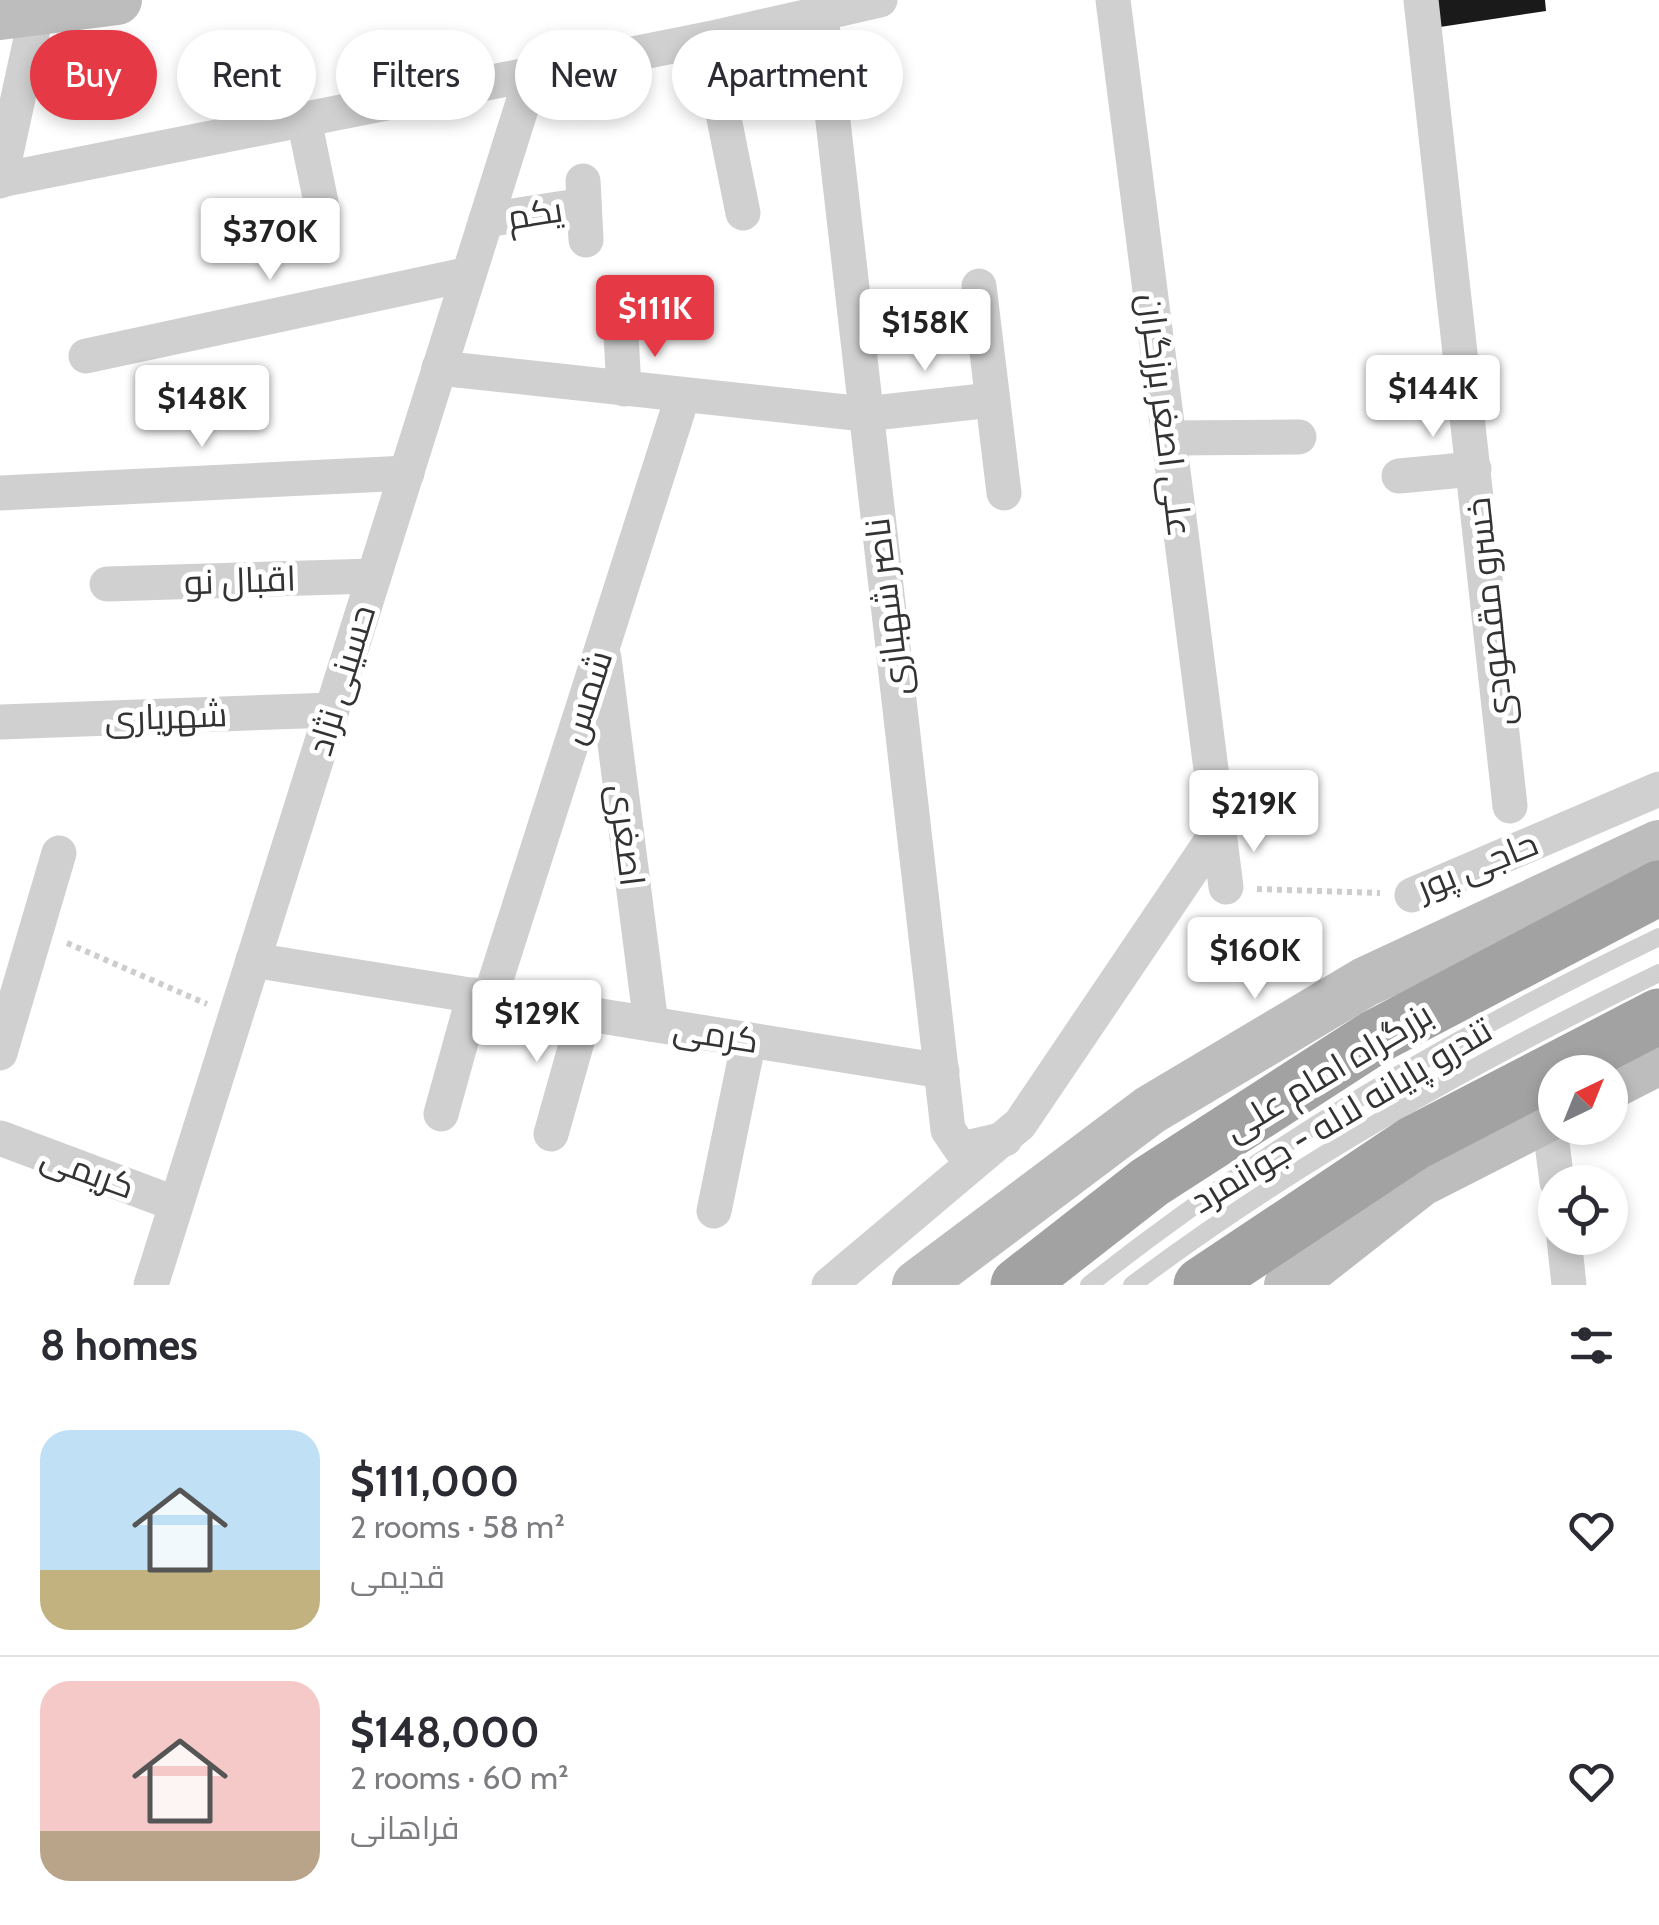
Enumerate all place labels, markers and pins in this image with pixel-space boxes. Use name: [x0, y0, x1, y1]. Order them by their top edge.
pin: $370K: [200, 198, 340, 283]
pin: $111K: [585, 275, 725, 360]
pin: $158K: [855, 289, 995, 374]
pin: $144K: [1363, 355, 1503, 440]
pin: $148K: [132, 365, 272, 450]
pin: $219K: [1184, 770, 1324, 855]
pin: $160K: [1185, 917, 1325, 1002]
pin: $129K: [467, 980, 607, 1065]

